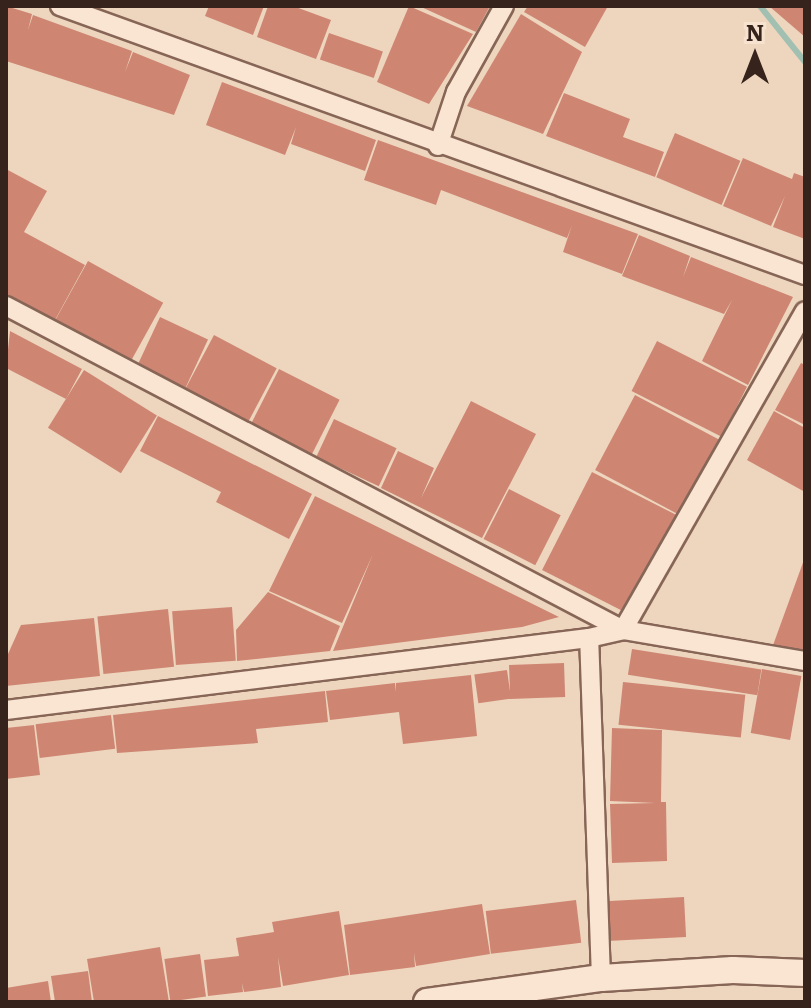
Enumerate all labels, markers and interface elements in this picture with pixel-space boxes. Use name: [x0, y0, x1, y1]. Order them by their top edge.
text: N: [746, 15, 764, 48]
north arrow: [715, 16, 795, 96]

